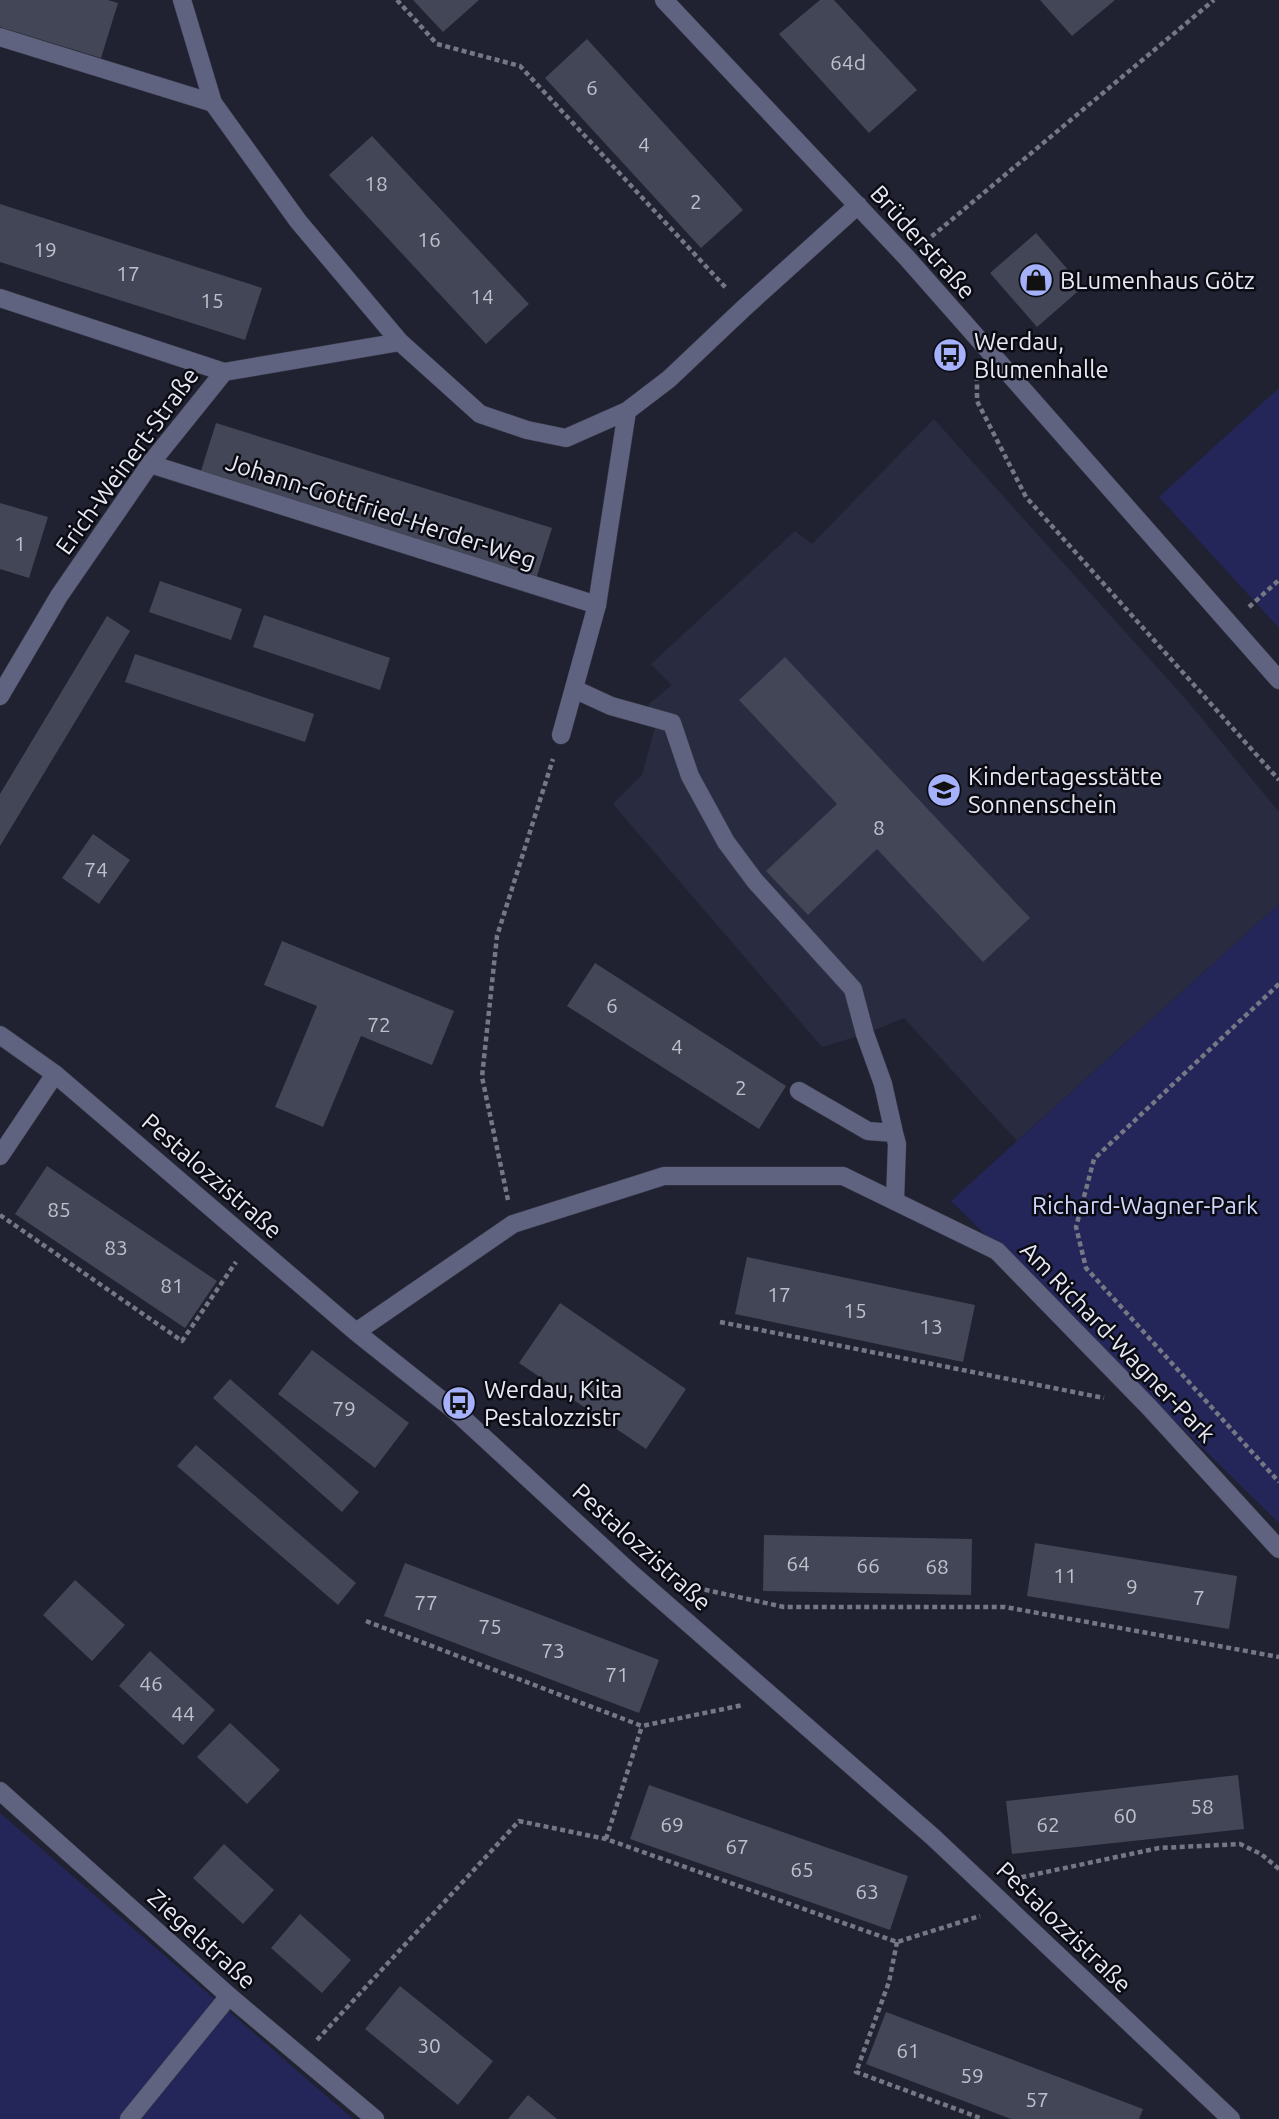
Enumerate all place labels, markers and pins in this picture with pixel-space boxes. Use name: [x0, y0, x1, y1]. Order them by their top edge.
shop icon: BLumenhaus Götz: [1017, 261, 1055, 299]
place label: BLumenhaus Götz: [1060, 267, 1255, 294]
place label: Werdau, Blumenhalle: [974, 328, 1109, 383]
bus stop icon: Werdau, Blumenhalle: [931, 336, 969, 374]
place label: Kindertagesstätte Sonnenschein: [968, 763, 1162, 818]
school or university icon: Kindertagesstätte Sonnenschein: [925, 771, 963, 809]
place label: Werdau, Kita Pestalozzistr: [484, 1376, 622, 1431]
bus stop icon: Werdau, Kita Pestalozzistr: [440, 1384, 478, 1422]

